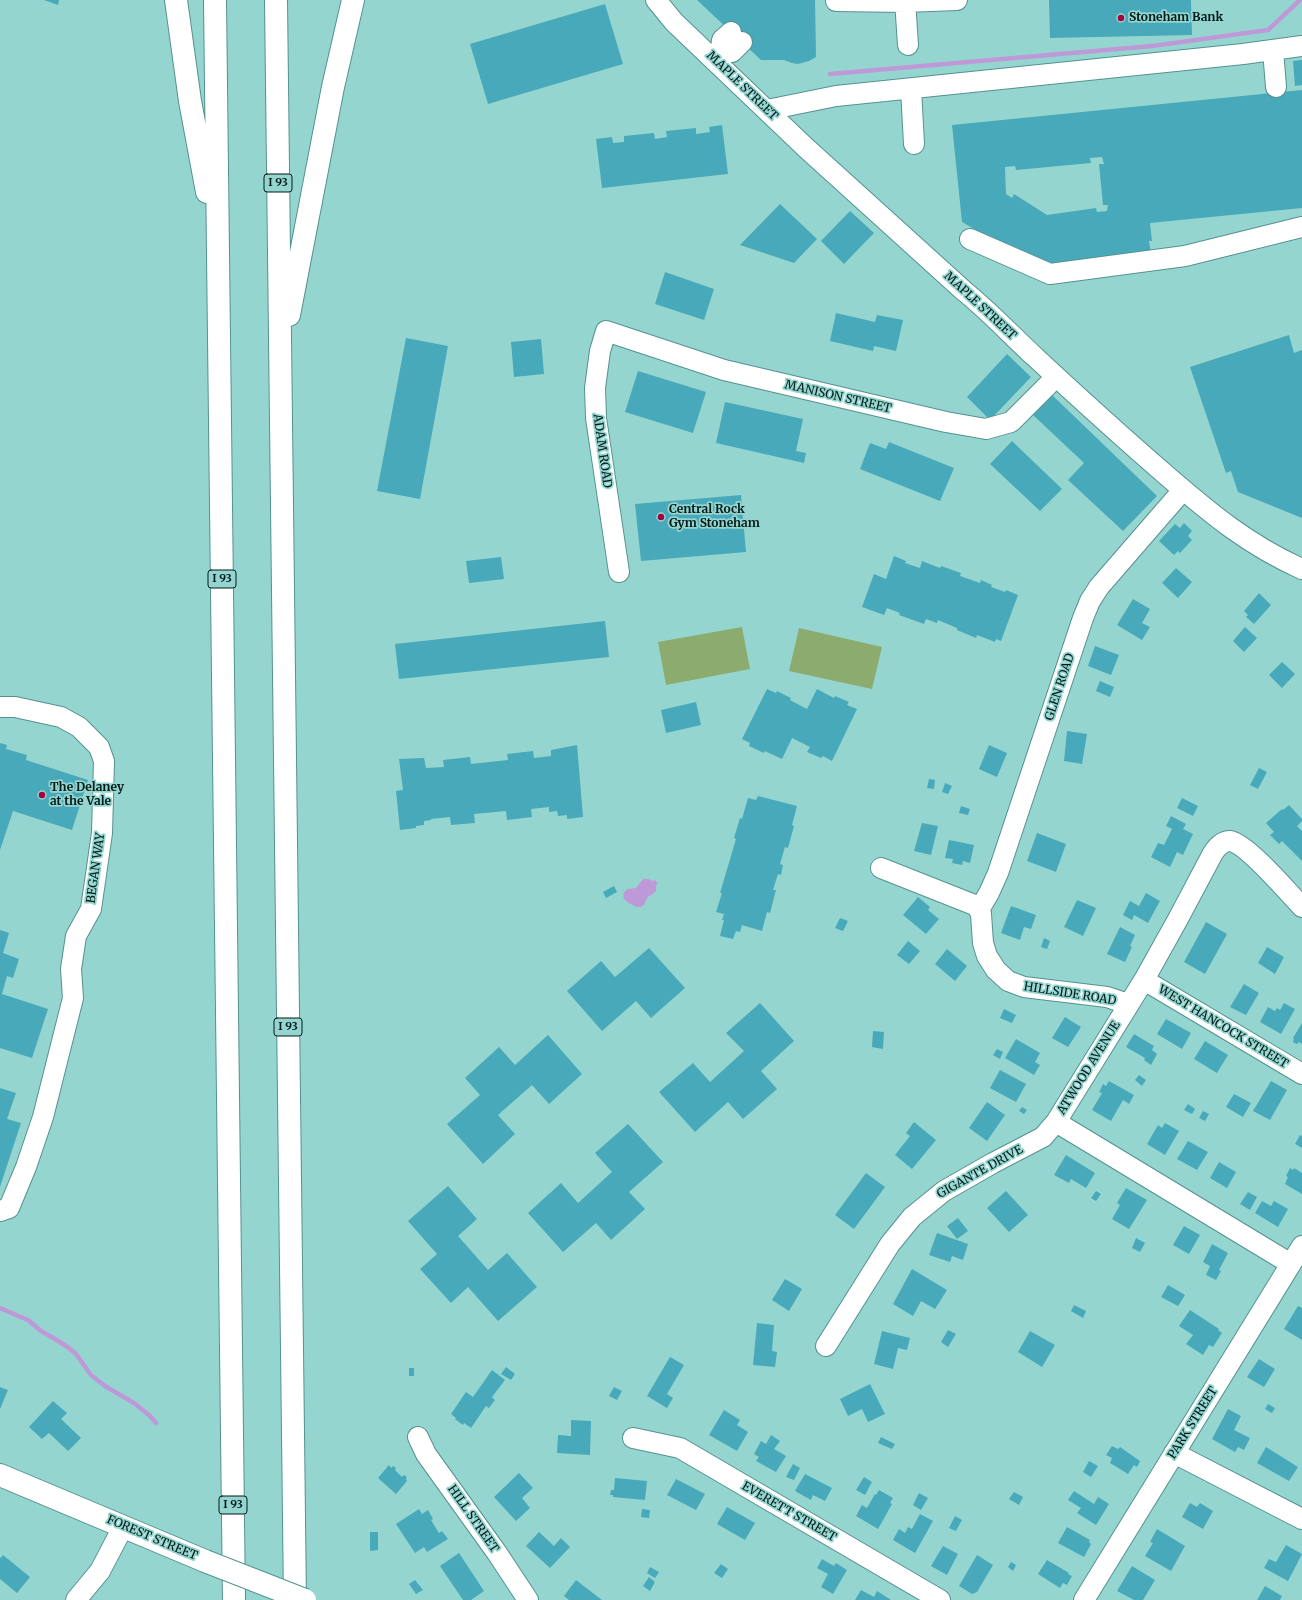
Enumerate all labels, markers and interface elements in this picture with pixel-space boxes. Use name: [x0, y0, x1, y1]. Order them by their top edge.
place label: Stoneham Bank: [1129, 11, 1223, 25]
marker: Stoneham Bank: [1116, 13, 1126, 23]
street label: MAPLE STREET: [703, 48, 781, 124]
road number: I 93: [264, 174, 292, 192]
street label: MAPLE STREET: [941, 269, 1019, 343]
street label: MANISON STREET: [783, 378, 893, 416]
street label: ADAM ROAD: [590, 413, 614, 489]
place label: Central Rock Gym Stoneham: [669, 503, 760, 531]
marker: Central Rock Gym Stoneham: [656, 512, 666, 522]
road number: I 93: [208, 570, 236, 588]
street label: GLEN ROAD: [1042, 652, 1078, 722]
place label: The Delaney at the Vale: [50, 781, 124, 809]
marker: The Delaney at the Vale: [37, 790, 47, 800]
street label: BEGAN WAY: [84, 832, 108, 904]
street label: HILLSIDE ROAD: [1023, 980, 1117, 1008]
street label: WEST HANCOCK STREET: [1155, 982, 1291, 1072]
road number: I 93: [274, 1018, 302, 1036]
street label: ATWOOD AVENUE: [1055, 1019, 1123, 1117]
street label: GIGANTE DRIVE: [935, 1142, 1025, 1202]
street label: PARK STREET: [1165, 1384, 1221, 1462]
street label: EVERETT STREET: [739, 1479, 839, 1545]
street label: HILL STREET: [444, 1483, 502, 1555]
road number: I 93: [219, 1496, 247, 1514]
street label: FOREST STREET: [104, 1512, 200, 1564]

